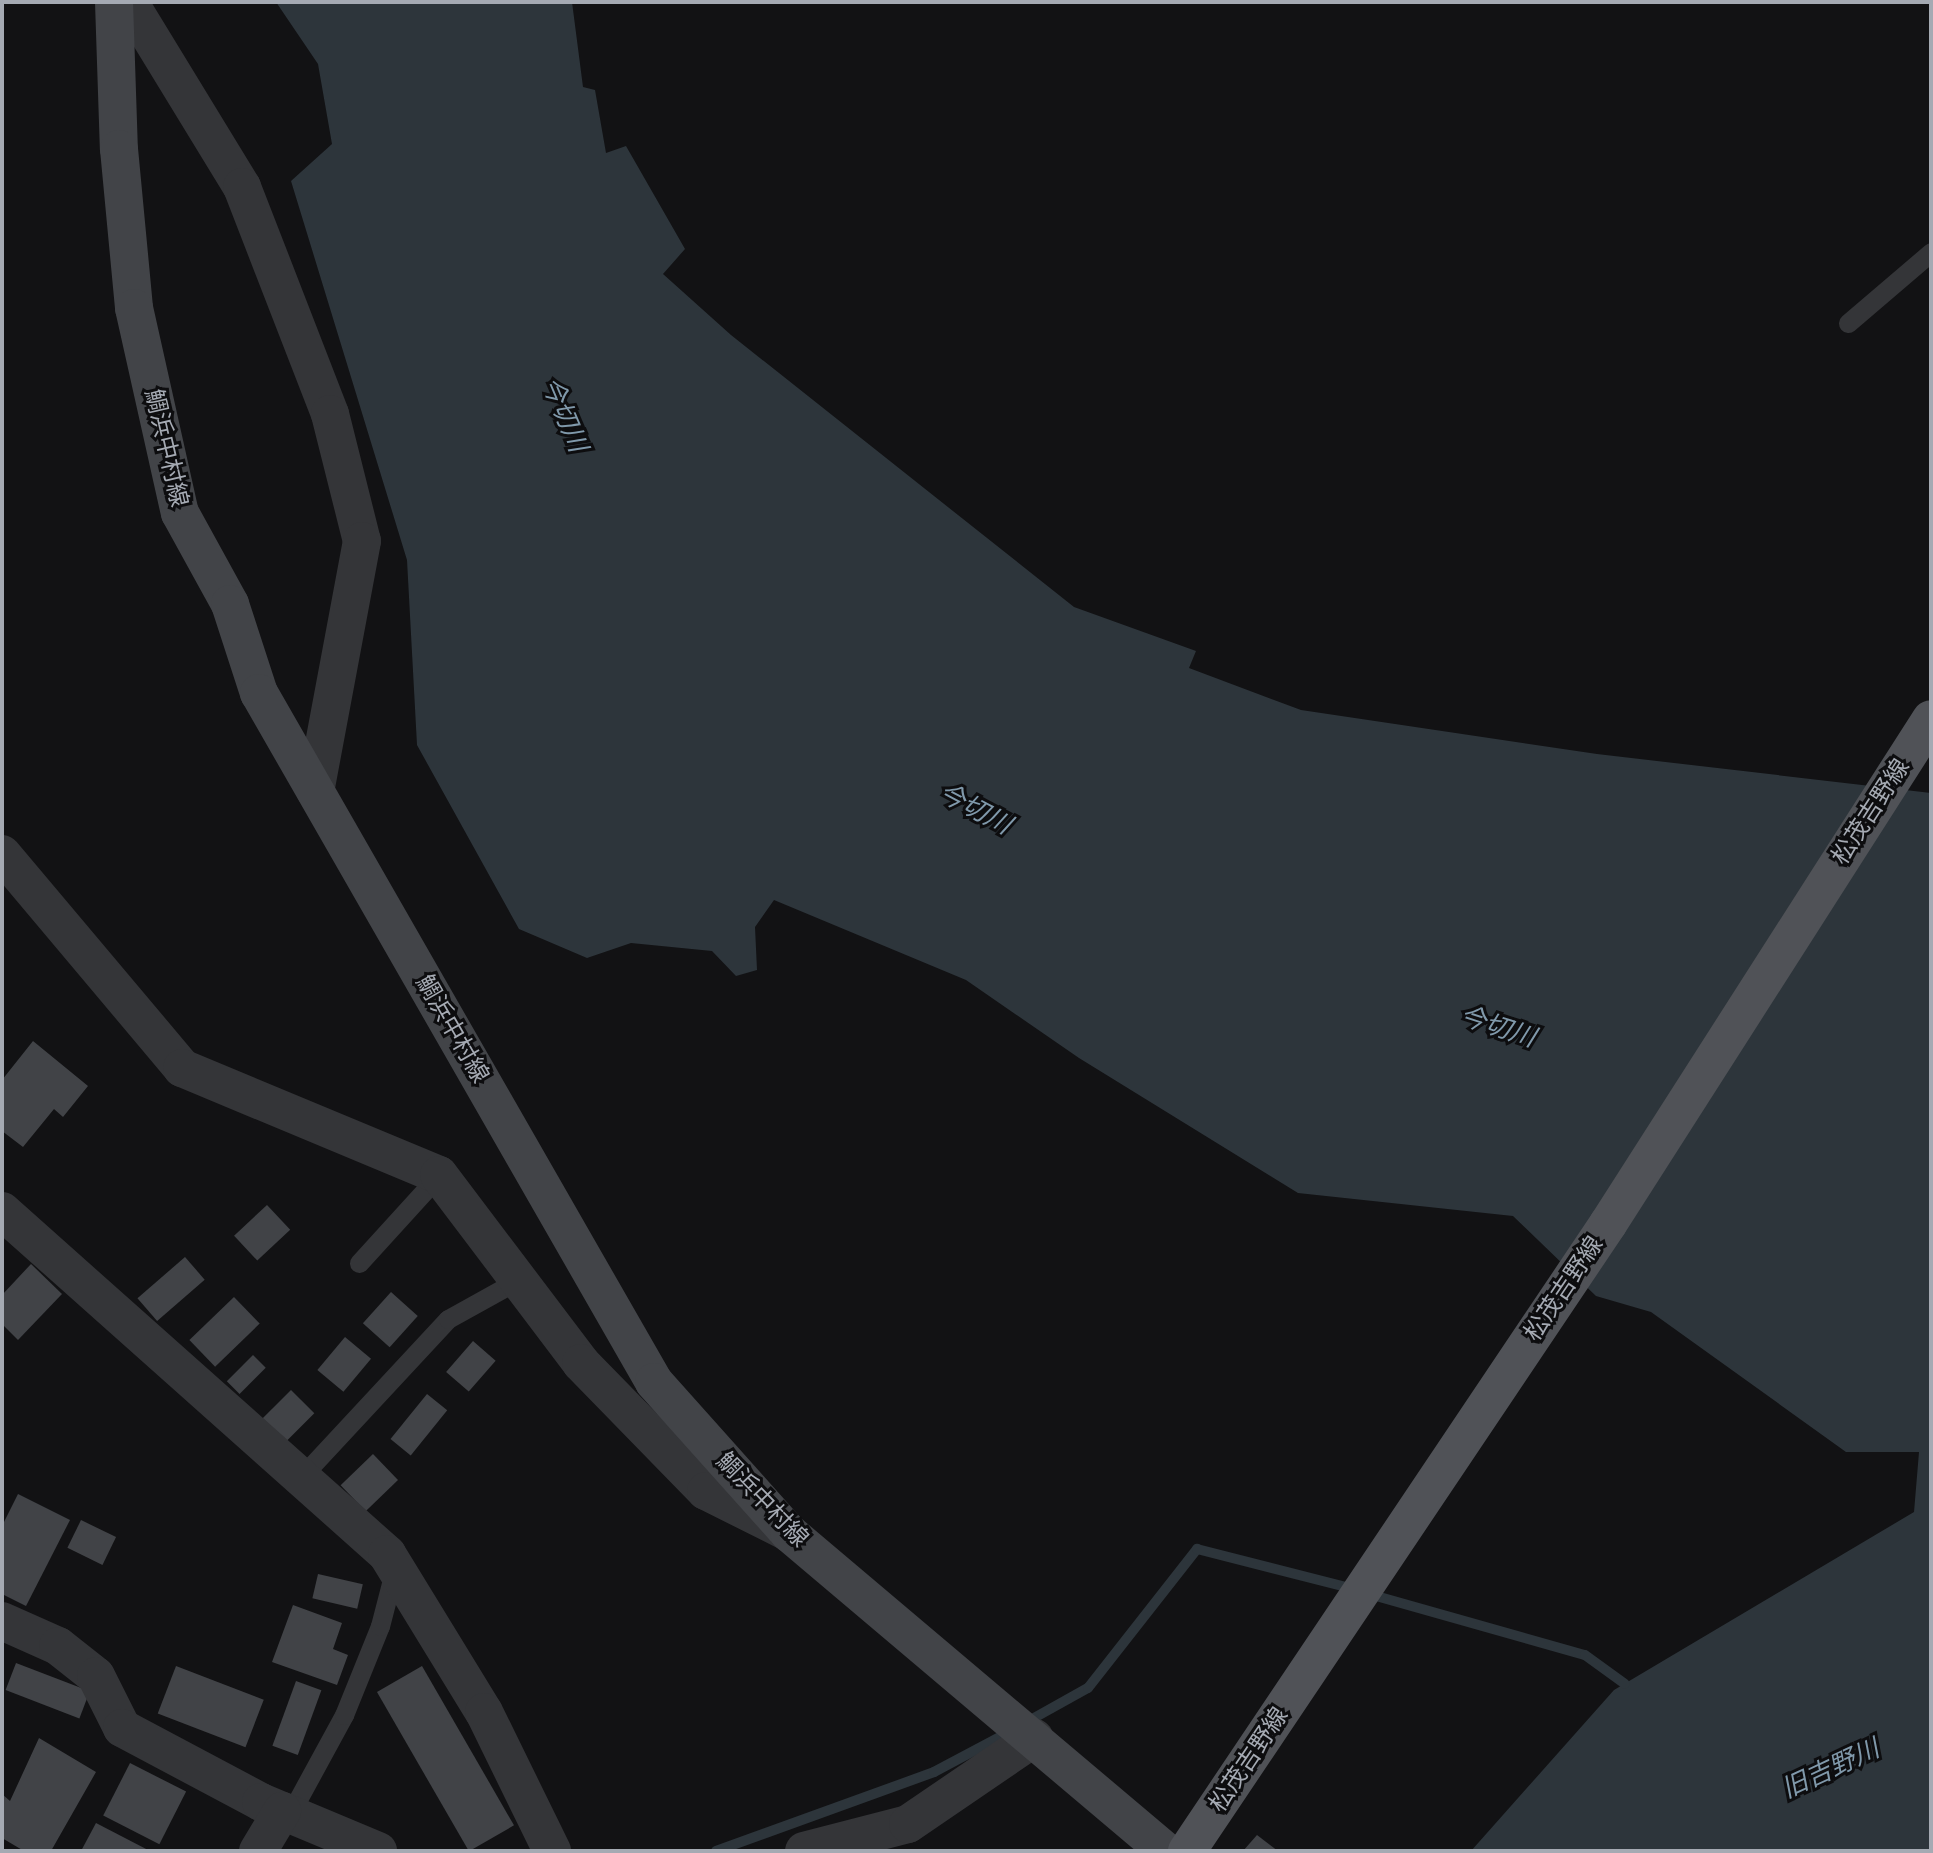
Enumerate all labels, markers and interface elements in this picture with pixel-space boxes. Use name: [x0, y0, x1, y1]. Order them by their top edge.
water label: 今切川: [533, 373, 593, 457]
street label: 鯛浜中村線: [138, 386, 194, 510]
street label: 松茂吉野線: [1826, 754, 1916, 870]
water label: 今切川: [932, 778, 1016, 842]
street label: 鯛浜中村線: [410, 970, 494, 1088]
water label: 今切川: [1455, 1001, 1539, 1055]
street label: 松茂吉野線: [1519, 1231, 1609, 1347]
street label: 鯛浜中村線: [710, 1447, 814, 1553]
street label: 松茂吉野線: [1204, 1702, 1294, 1818]
water label: 旧吉野川: [1777, 1734, 1885, 1806]

